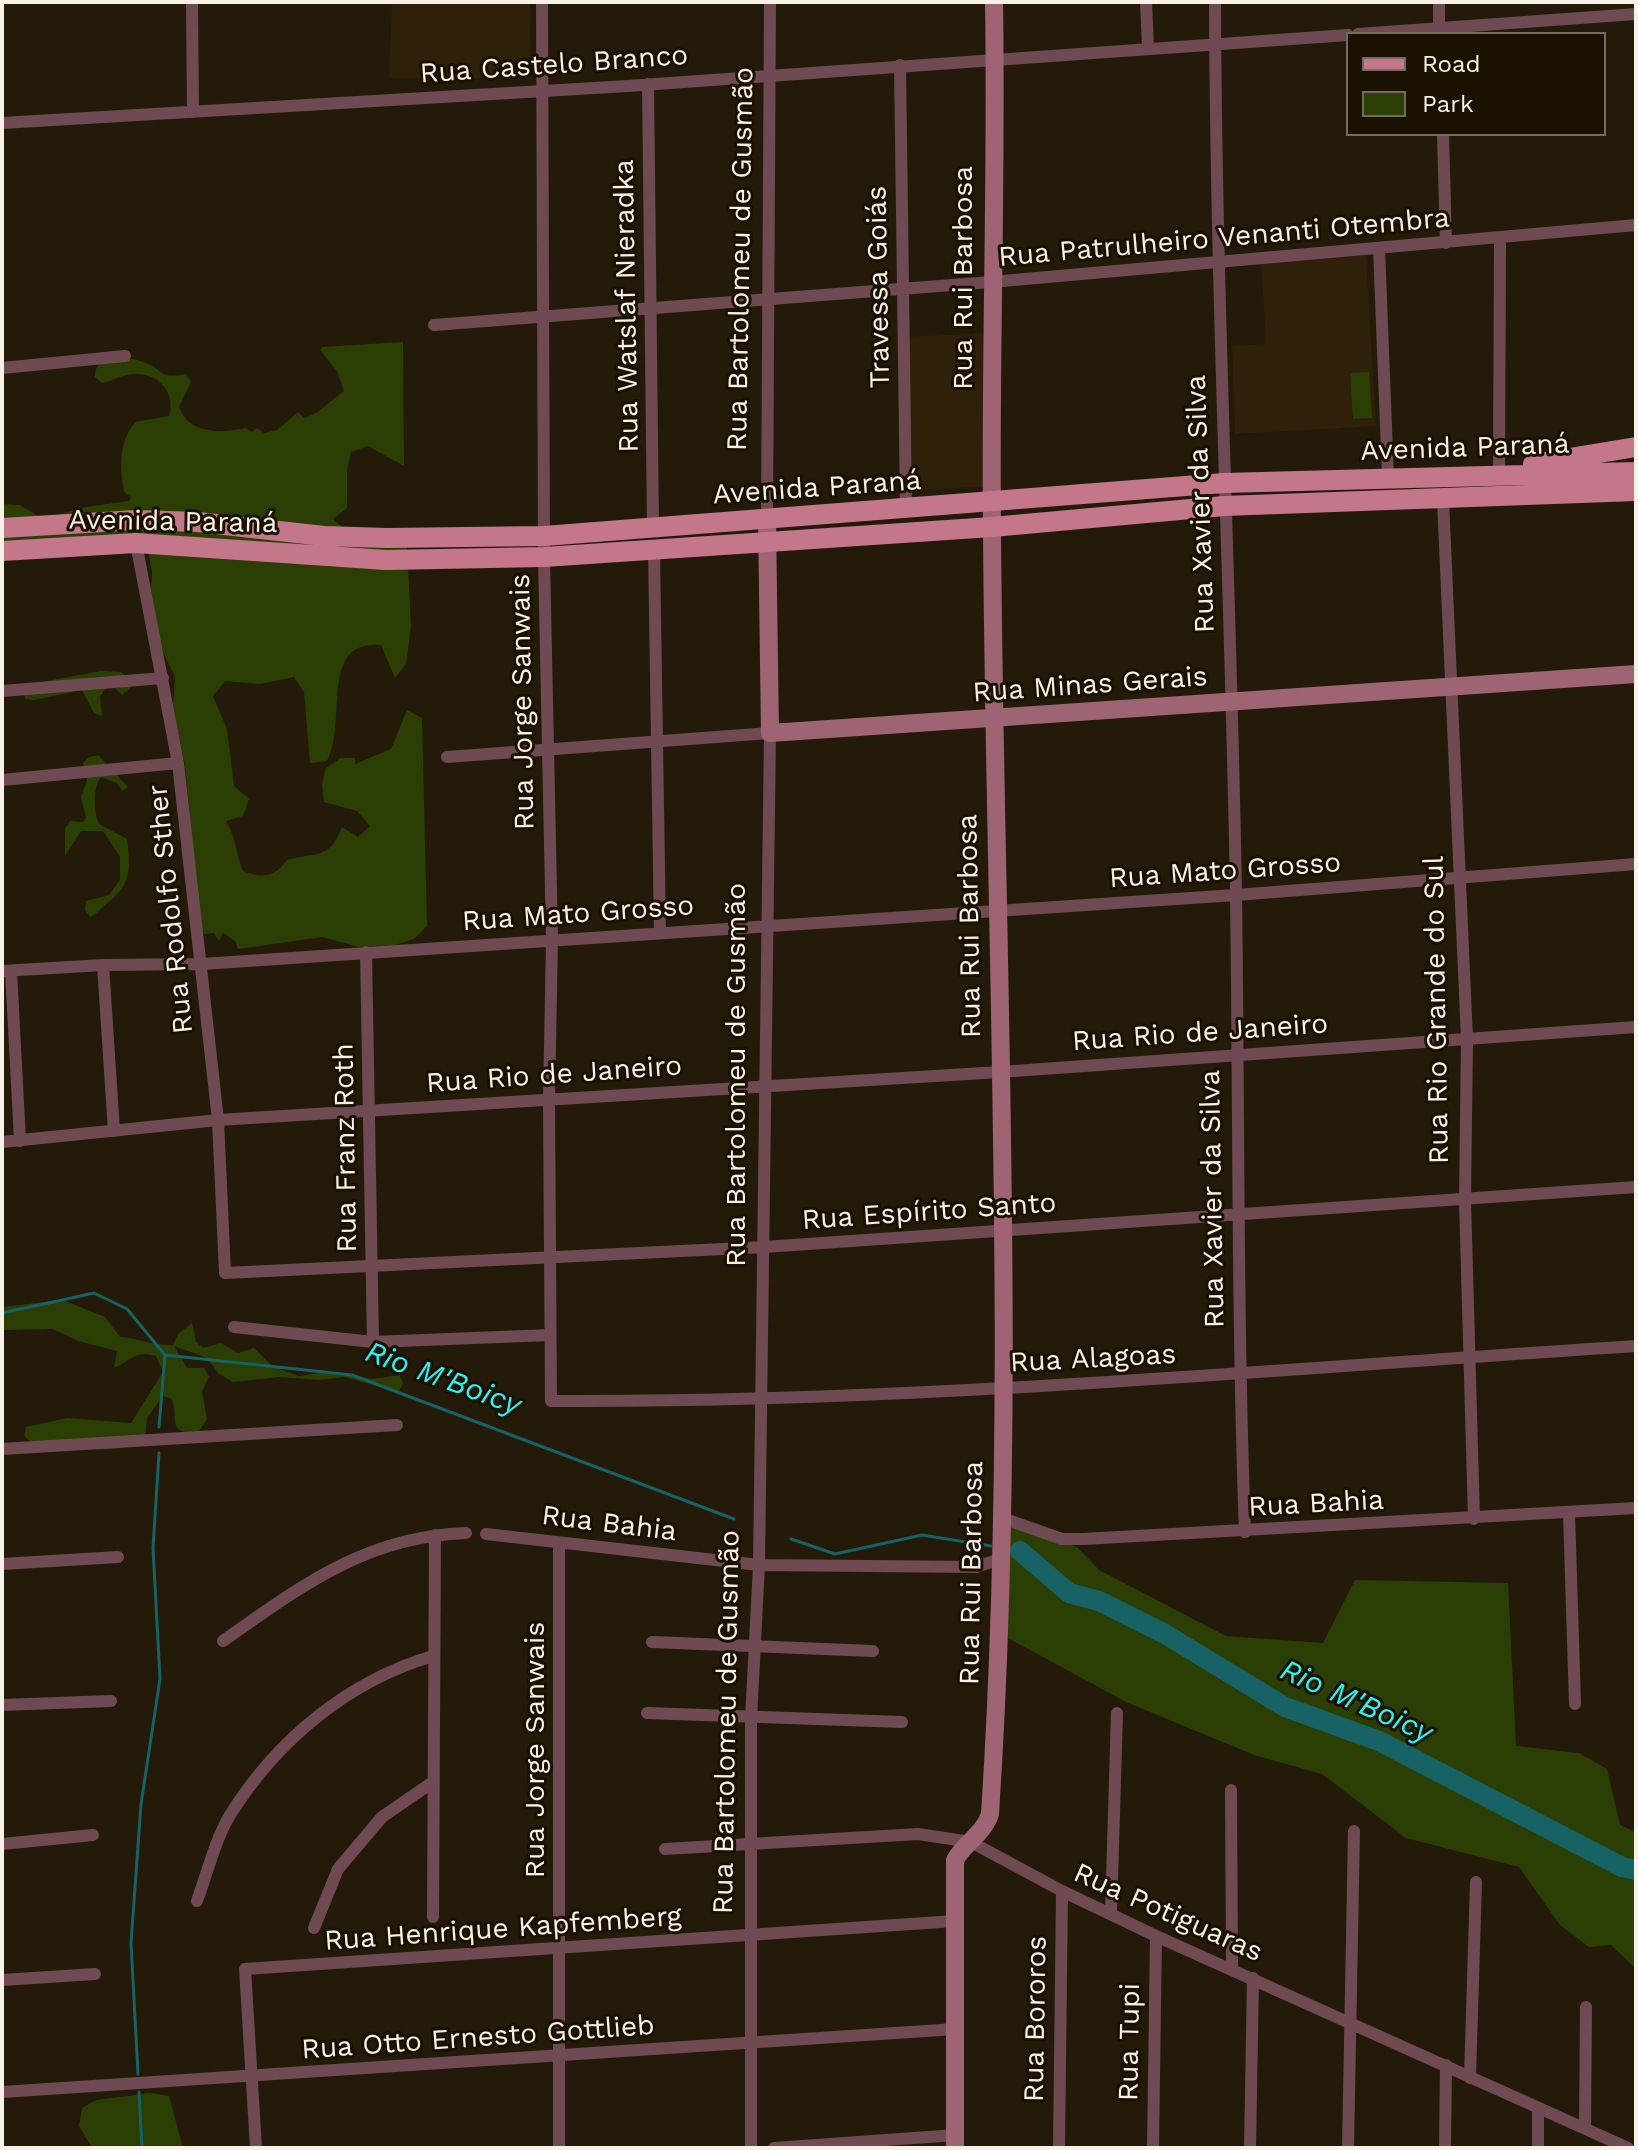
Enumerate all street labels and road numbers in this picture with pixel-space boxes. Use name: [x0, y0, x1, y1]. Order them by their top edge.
street label: Rua Castelo Branco: [419, 39, 689, 91]
street label: Rua Bartolomeu de Gusmão: [721, 67, 761, 451]
street label: Rua Watslaf Nieradka: [608, 159, 646, 453]
street label: Rua Rui Barbosa: [947, 166, 981, 390]
street label: Travessa Goiás: [860, 186, 898, 388]
street label: Rua Patrulheiro Venanti Otembra: [997, 202, 1451, 274]
street label: Rua Xavier da Silva: [1180, 374, 1222, 634]
street label: Avenida Paraná: [1360, 428, 1570, 468]
street label: Avenida Paraná: [712, 464, 922, 512]
street label: Avenida Paraná: [68, 503, 278, 541]
street label: Rua Jorge Sanwais: [504, 573, 542, 831]
street label: Rua Minas Gerais: [971, 660, 1209, 710]
street label: Rua Rodolfo Sther: [141, 783, 201, 1035]
street label: Rua Rui Barbosa: [951, 814, 989, 1038]
street label: Rua Mato Grosso: [1108, 846, 1342, 896]
street label: Rua Rio Grande do Sul: [1418, 855, 1456, 1165]
street label: Rua Bartolomeu de Gusmão: [720, 883, 754, 1267]
street label: Rua Mato Grosso: [461, 889, 695, 939]
street label: Rua Rio de Janeiro: [1071, 1007, 1329, 1059]
street label: Rua Franz Roth: [327, 1043, 365, 1253]
street label: Rua Rio de Janeiro: [425, 1049, 683, 1101]
street label: Rua Xavier da Silva: [1194, 1070, 1232, 1328]
street label: Rua Espírito Santo: [801, 1186, 1057, 1238]
street label: Rua Alagoas: [1009, 1338, 1177, 1380]
street label: Rua Rui Barbosa: [953, 1461, 991, 1685]
street label: Rua Bahia: [1247, 1484, 1385, 1524]
street label: Rua Bahia: [540, 1499, 678, 1549]
street label: Rua Bartolomeu de Gusmão: [707, 1530, 747, 1914]
street label: Rua Jorge Sanwais: [519, 1622, 553, 1878]
street label: Rua Potiguaras: [1068, 1856, 1268, 1970]
street label: Rua Henrique Kapfemberg: [323, 1900, 683, 1958]
street label: Rua Bororos: [1018, 1936, 1054, 2102]
street label: Rua Tupi: [1112, 1983, 1148, 2101]
street label: Rua Otto Ernesto Gottlieb: [300, 2009, 656, 2067]

